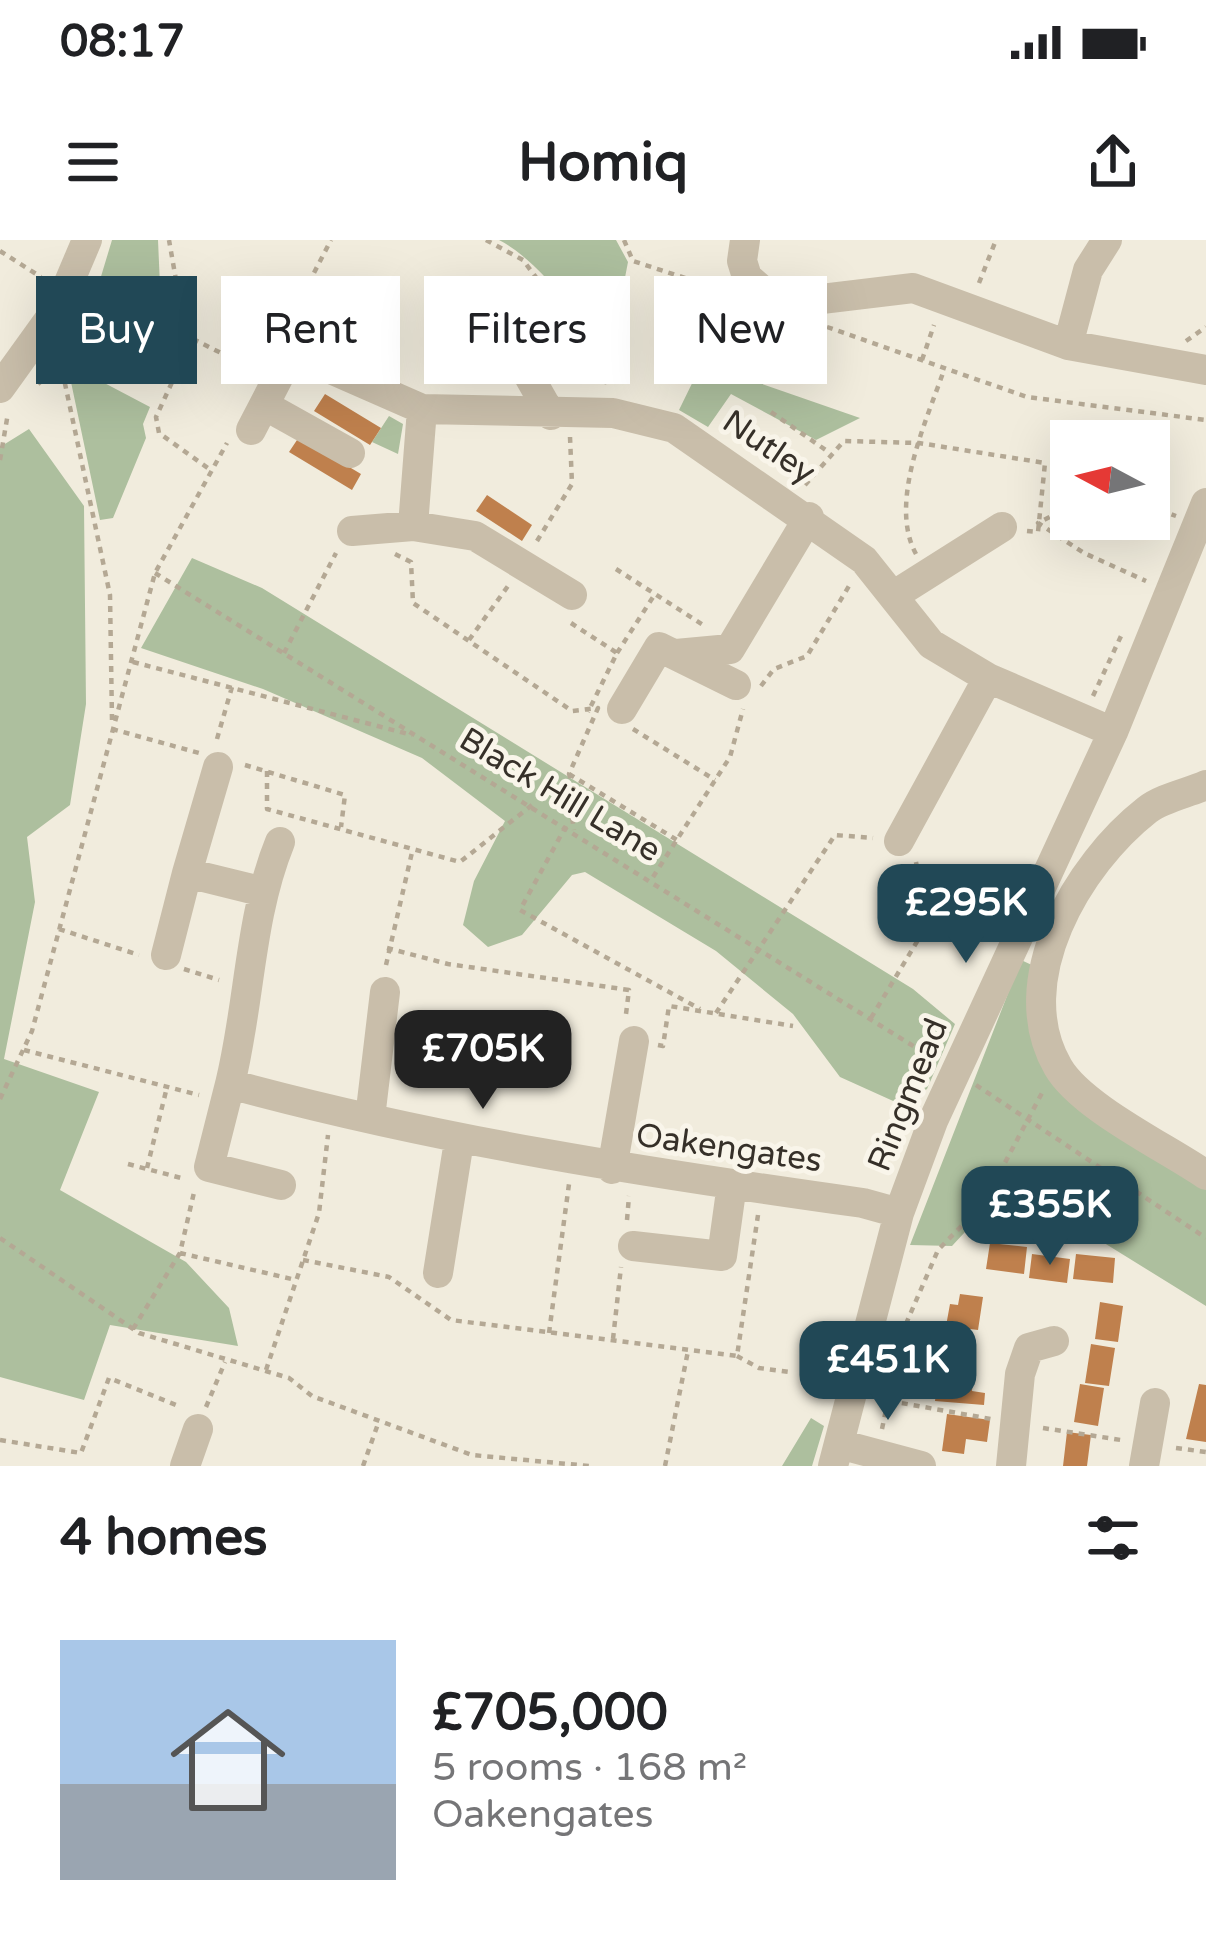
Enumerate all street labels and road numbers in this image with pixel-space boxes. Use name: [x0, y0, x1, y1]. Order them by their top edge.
street label: Nutley: [715, 402, 823, 492]
street label: Black Hill Lane: [452, 720, 668, 870]
street label: Ringmead: [860, 1013, 956, 1177]
street label: Oakengates: [634, 1116, 824, 1180]

